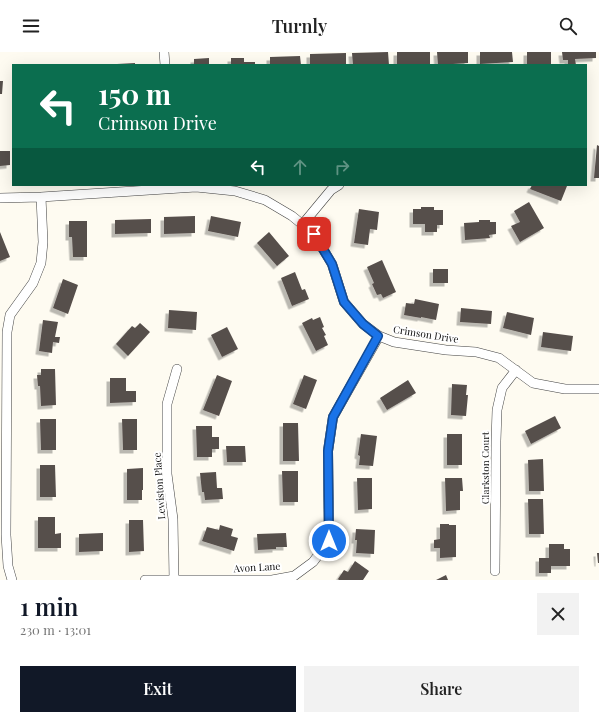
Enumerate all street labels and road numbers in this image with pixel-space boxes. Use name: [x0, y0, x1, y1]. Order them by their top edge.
street label: Crimson Drive: [392, 322, 460, 346]
street label: Clarkston Court: [478, 431, 492, 504]
street label: Lewiston Place: [150, 452, 168, 520]
street label: Avon Lane: [232, 559, 281, 575]

